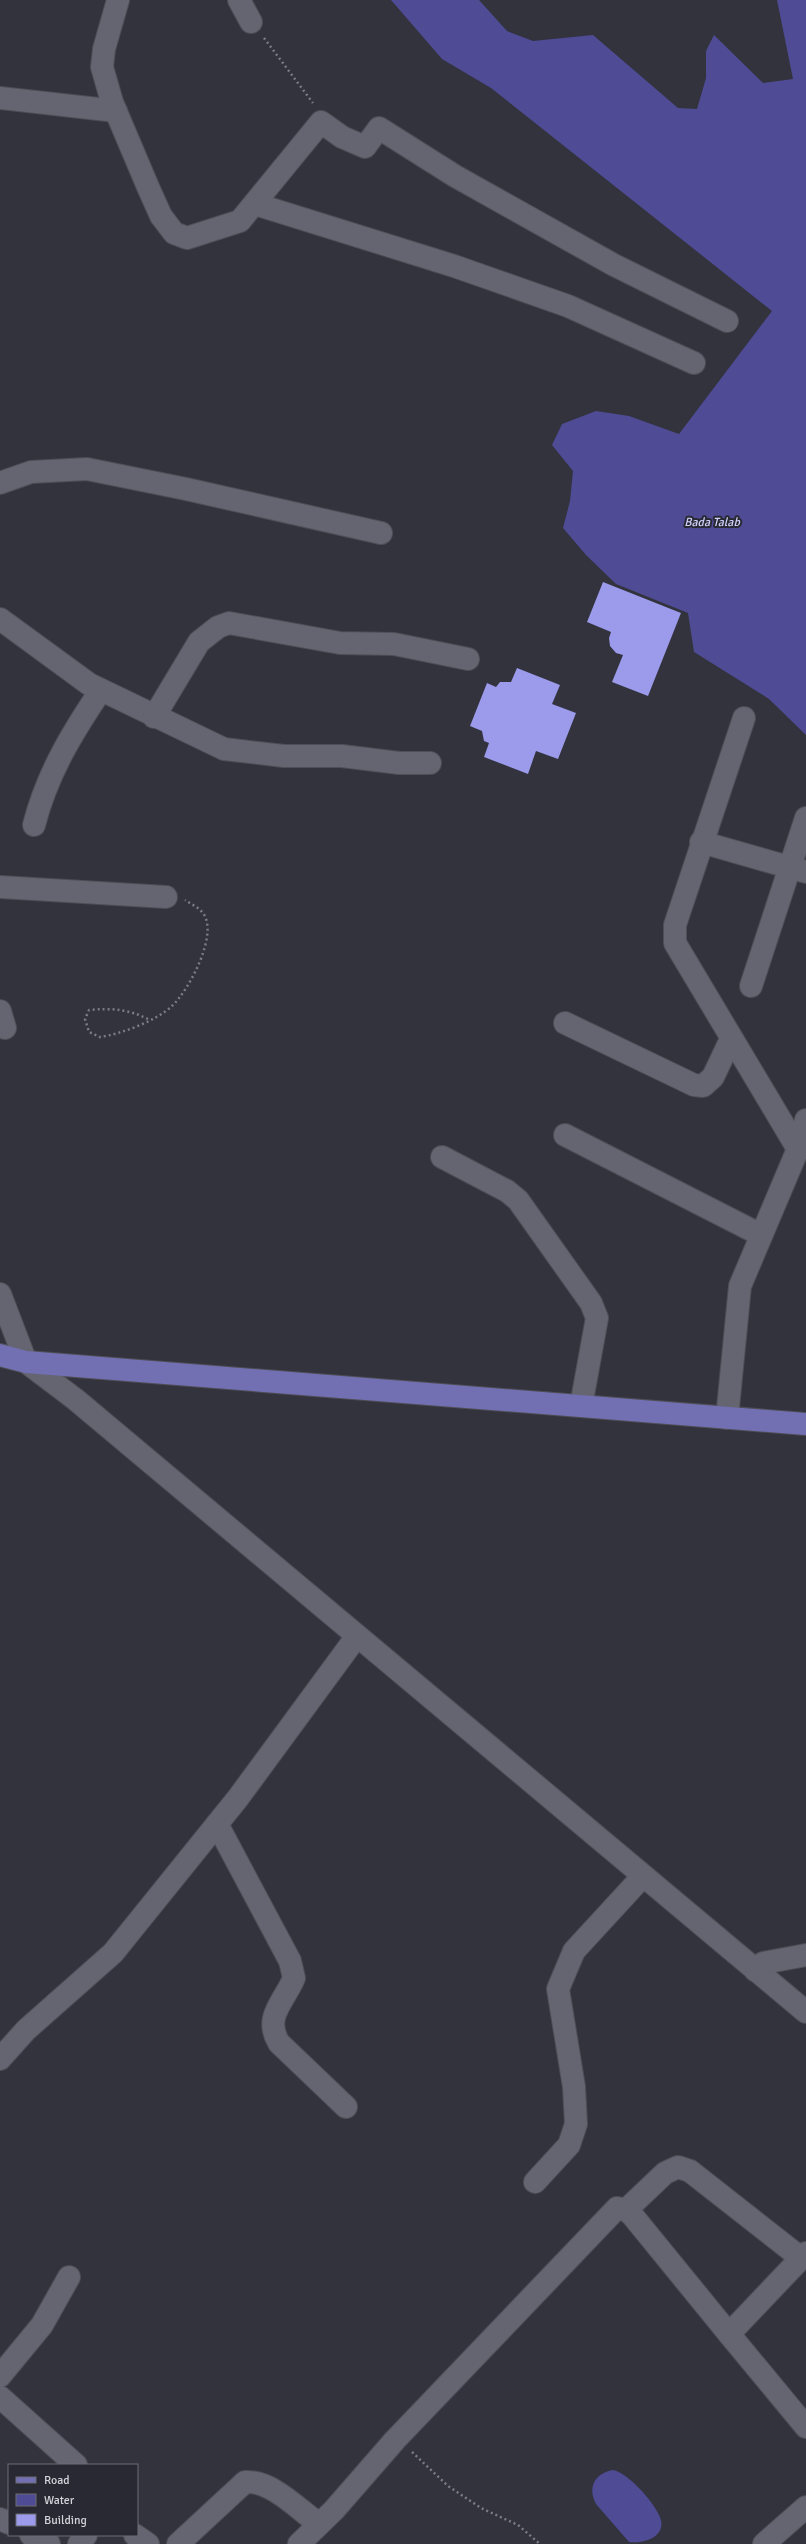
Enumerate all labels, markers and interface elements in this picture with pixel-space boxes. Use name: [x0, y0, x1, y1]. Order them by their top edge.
water label: Bada Talab: [684, 515, 740, 530]
legend: [8, 2464, 138, 2536]
text: Road: [44, 2473, 70, 2488]
text: Water: [44, 2493, 75, 2508]
text: Building: [44, 2513, 87, 2528]

